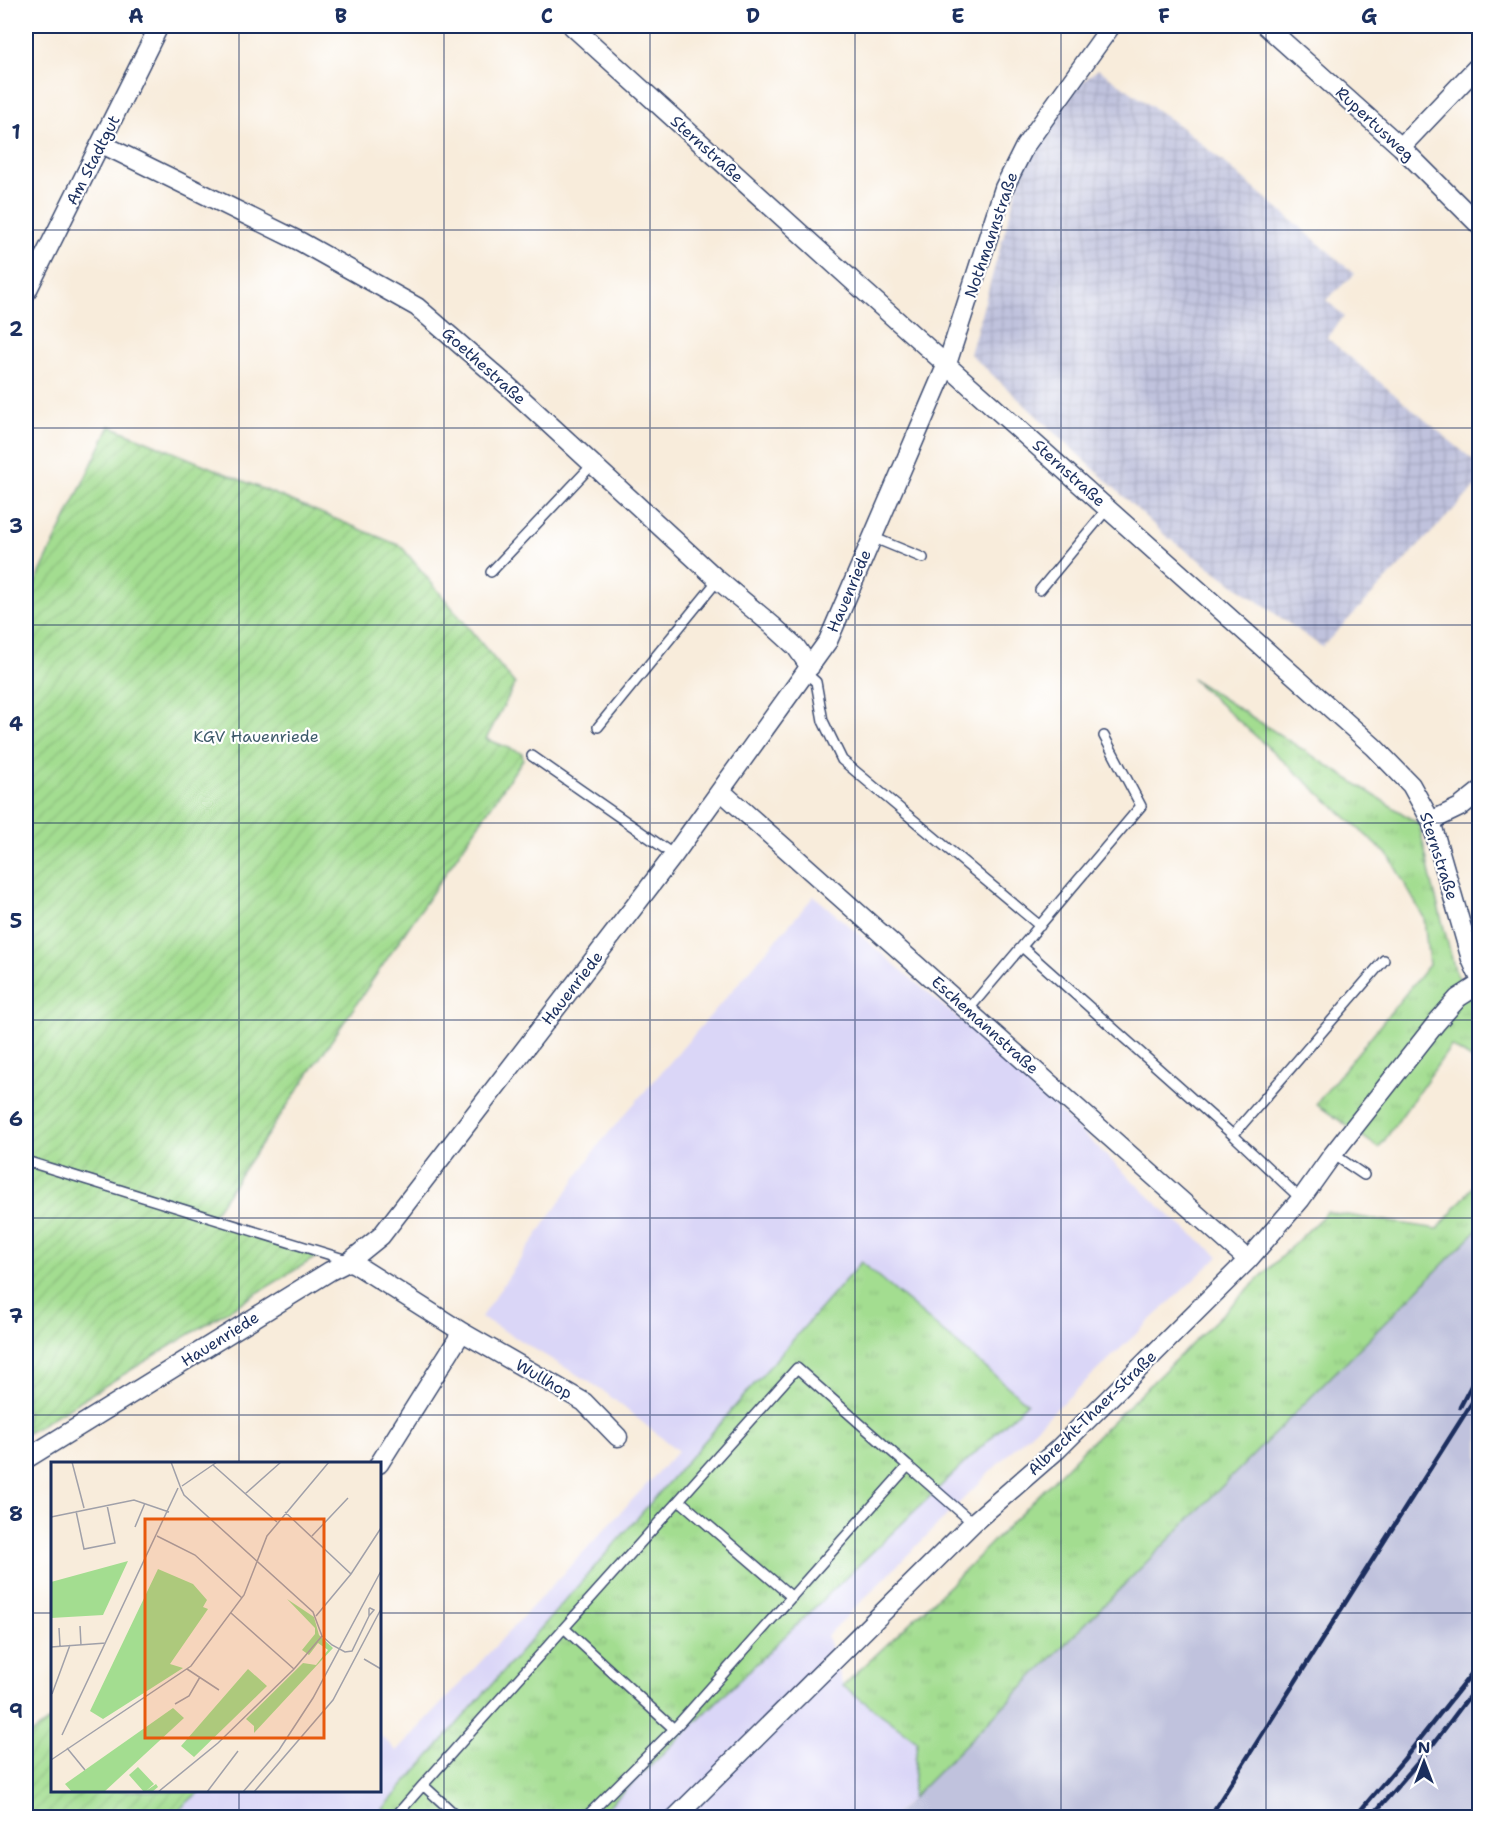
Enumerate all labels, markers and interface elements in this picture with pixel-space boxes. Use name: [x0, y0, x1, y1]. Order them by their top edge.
text: A: [128, 3, 144, 29]
text: B: [335, 3, 347, 29]
text: C: [541, 3, 553, 29]
text: D: [746, 3, 760, 29]
text: E: [951, 3, 965, 29]
text: F: [1158, 3, 1170, 29]
text: G: [1361, 3, 1377, 29]
street label: Rupertusweg: [1331, 82, 1419, 166]
street label: Am Stadtgut: [61, 111, 125, 209]
street label: Sternstraße: [666, 111, 748, 187]
text: 1: [11, 119, 21, 145]
street label: Nothmannstraße: [960, 169, 1022, 301]
text: 2: [9, 316, 23, 342]
street label: Goethestraße: [437, 323, 531, 409]
street label: Sternstraße: [1028, 435, 1110, 511]
text: 3: [9, 513, 23, 539]
street label: Hauenriede: [822, 546, 876, 636]
text: 4: [9, 711, 23, 737]
park label: KGV Hauenriede: [193, 726, 319, 747]
street label: Sternstraße: [1415, 809, 1463, 903]
text: 5: [10, 908, 22, 934]
street label: Hauenriede: [537, 947, 607, 1029]
street label: Eschemannstraße: [927, 971, 1043, 1079]
text: 6: [9, 1106, 23, 1132]
text: 7: [9, 1303, 23, 1329]
street label: Hauenriede: [177, 1307, 263, 1371]
street label: Albrecht-Thaer-Straße: [1023, 1346, 1161, 1480]
street label: Wullhop: [512, 1354, 576, 1404]
inset map: [51, 1462, 381, 1792]
text: 8: [9, 1501, 23, 1527]
text: 9: [9, 1698, 23, 1724]
north arrow: [1394, 1732, 1454, 1792]
text: N: [1418, 1737, 1430, 1758]

